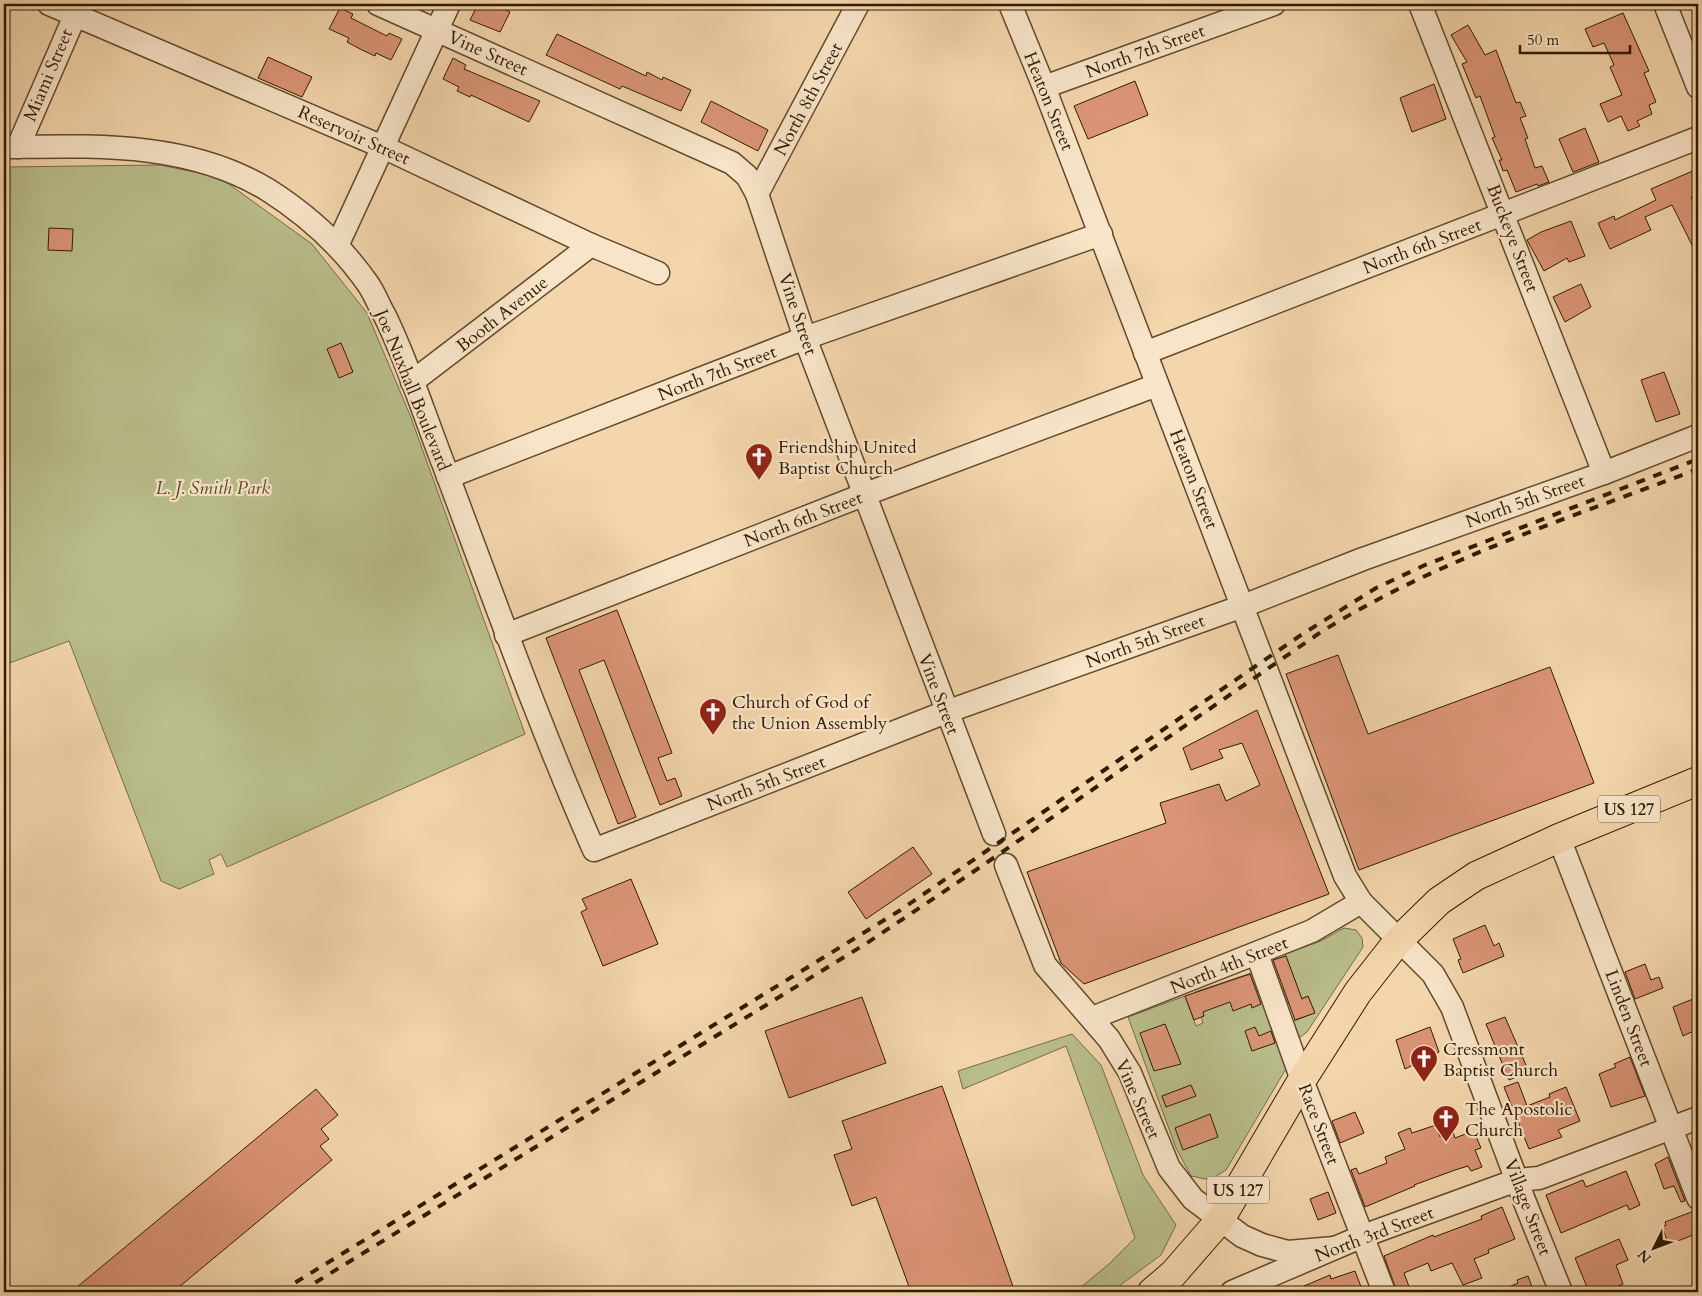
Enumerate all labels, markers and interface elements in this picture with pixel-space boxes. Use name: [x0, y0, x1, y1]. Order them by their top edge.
street label: North 7th Street: [1082, 18, 1208, 85]
scale bar: [1520, 22, 1630, 54]
street label: Miami Street: [18, 25, 79, 125]
street label: Vine Street: [444, 25, 532, 82]
text: 50 m: [1527, 30, 1559, 50]
street label: North 8th Street: [768, 38, 849, 160]
street label: Heaton Street: [1017, 48, 1080, 155]
street label: Reservoir Street: [294, 100, 414, 171]
street label: Buckeye Street: [1480, 181, 1545, 296]
street label: North 6th Street: [1359, 212, 1485, 281]
street label: Vine Street: [772, 270, 823, 359]
street label: Booth Avenue: [451, 271, 554, 358]
street label: Joe Nuxhall Boulevard: [368, 303, 457, 475]
street label: North 7th Street: [654, 339, 780, 408]
street label: Heaton Street: [1163, 426, 1224, 533]
place label: Friendship United Baptist Church: [778, 435, 917, 481]
church icon: Friendship United Baptist Church: [744, 442, 774, 481]
street label: North 5th Street: [1462, 468, 1588, 535]
park label: L. J. Smith Park: [156, 476, 270, 501]
street label: North 6th Street: [740, 485, 866, 554]
street label: North 5th Street: [1082, 608, 1208, 675]
street label: Vine Street: [912, 650, 966, 739]
place label: Church of God of the Union Assembly: [732, 690, 888, 736]
church icon: Church of God of the Union Assembly: [698, 697, 728, 736]
street label: North 5th Street: [703, 749, 829, 818]
road number: US 127: [1598, 796, 1660, 822]
street label: North 4th Street: [1167, 930, 1292, 1000]
street label: Linden Street: [1599, 966, 1659, 1071]
place label: Cressmont Baptist Church: [1443, 1037, 1558, 1083]
church icon: Cressmont Baptist Church: [1409, 1044, 1439, 1083]
street label: Vine Street: [1109, 1055, 1166, 1143]
street label: Race Street: [1292, 1080, 1346, 1169]
place label: The Apostolic Church: [1465, 1097, 1573, 1143]
church icon: The Apostolic Church: [1431, 1104, 1461, 1143]
street label: Village Street: [1498, 1155, 1558, 1259]
road number: US 127: [1207, 1176, 1269, 1204]
street label: North 3rd Street: [1311, 1200, 1438, 1269]
north arrow: [1630, 1224, 1680, 1274]
text: N: [1634, 1245, 1656, 1267]

